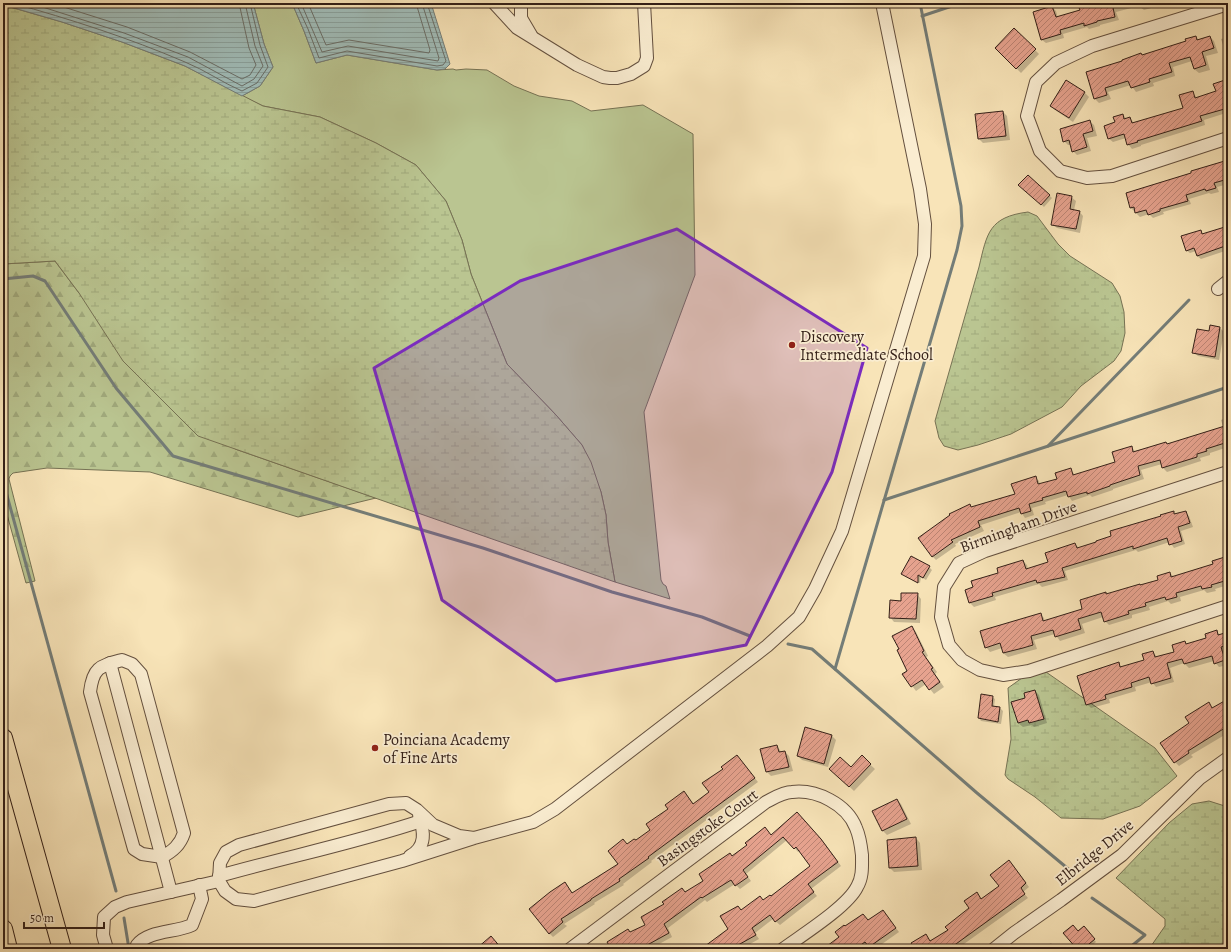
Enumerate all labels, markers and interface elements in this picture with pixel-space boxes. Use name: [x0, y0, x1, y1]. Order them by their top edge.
place label: Discovery Intermediate School: [800, 326, 933, 366]
marker: Discovery Intermediate School: [787, 340, 797, 350]
street label: Birmingham Drive: [957, 496, 1080, 558]
place label: Poinciana Academy of Fine Arts: [383, 729, 510, 769]
marker: Poinciana Academy of Fine Arts: [370, 743, 380, 753]
street label: Basingstoke Court: [653, 784, 763, 872]
street label: Elbridge Drive: [1051, 814, 1138, 891]
scale bar: [24, 904, 104, 930]
text: 50 m: [30, 910, 54, 926]

